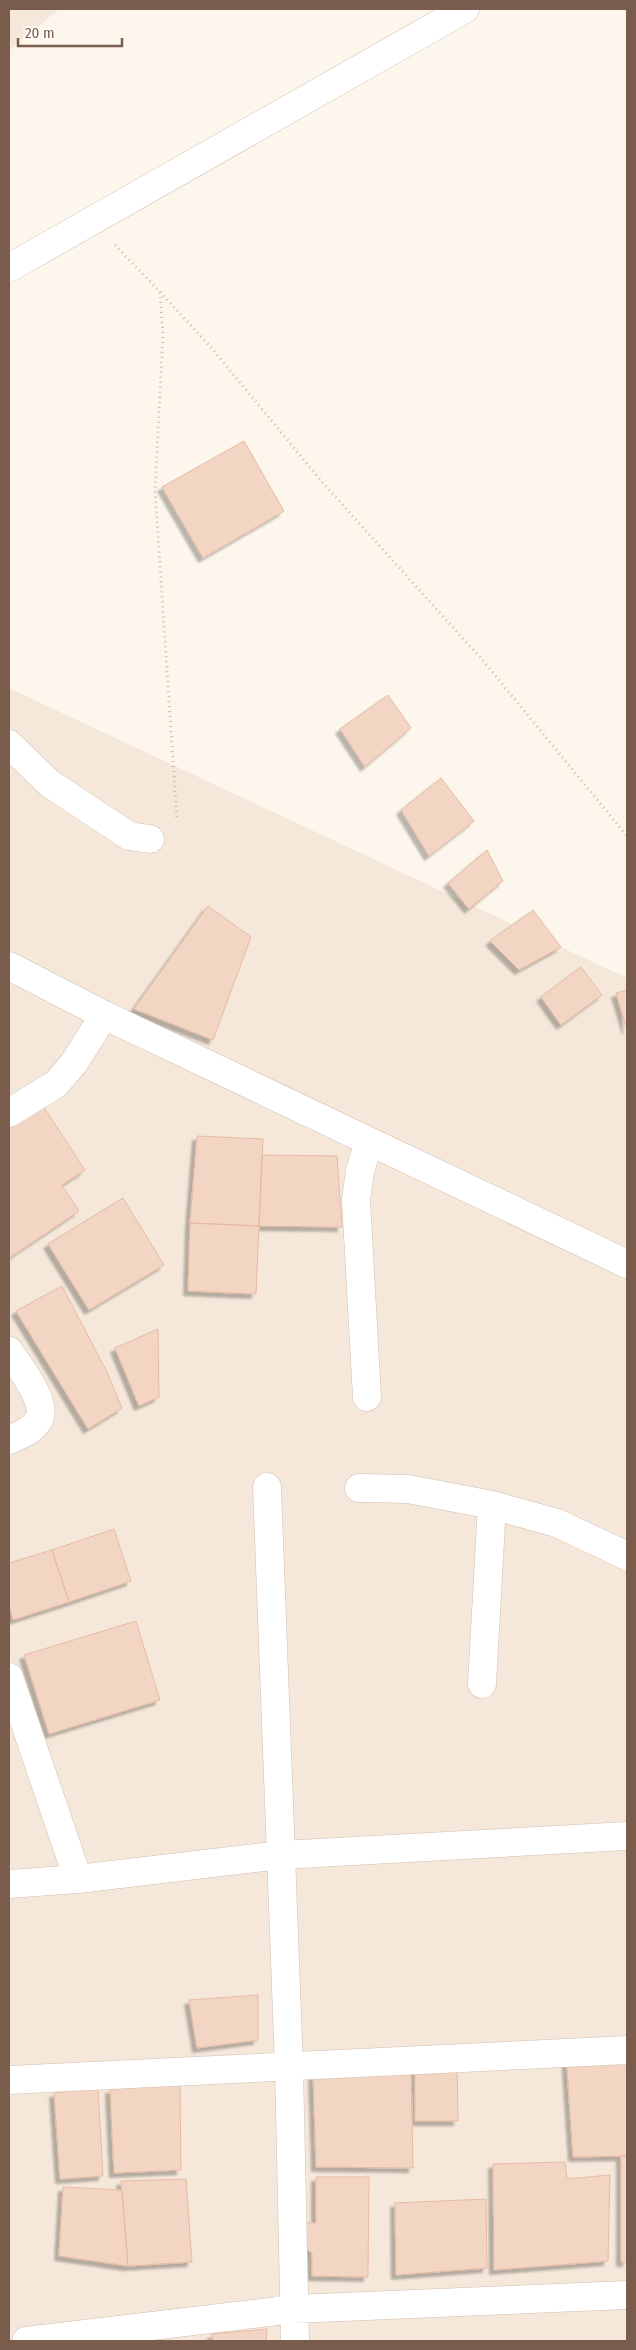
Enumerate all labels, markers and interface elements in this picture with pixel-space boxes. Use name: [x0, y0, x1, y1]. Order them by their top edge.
scale bar: [18, 15, 121, 47]
text: 20 m: [25, 24, 55, 42]

